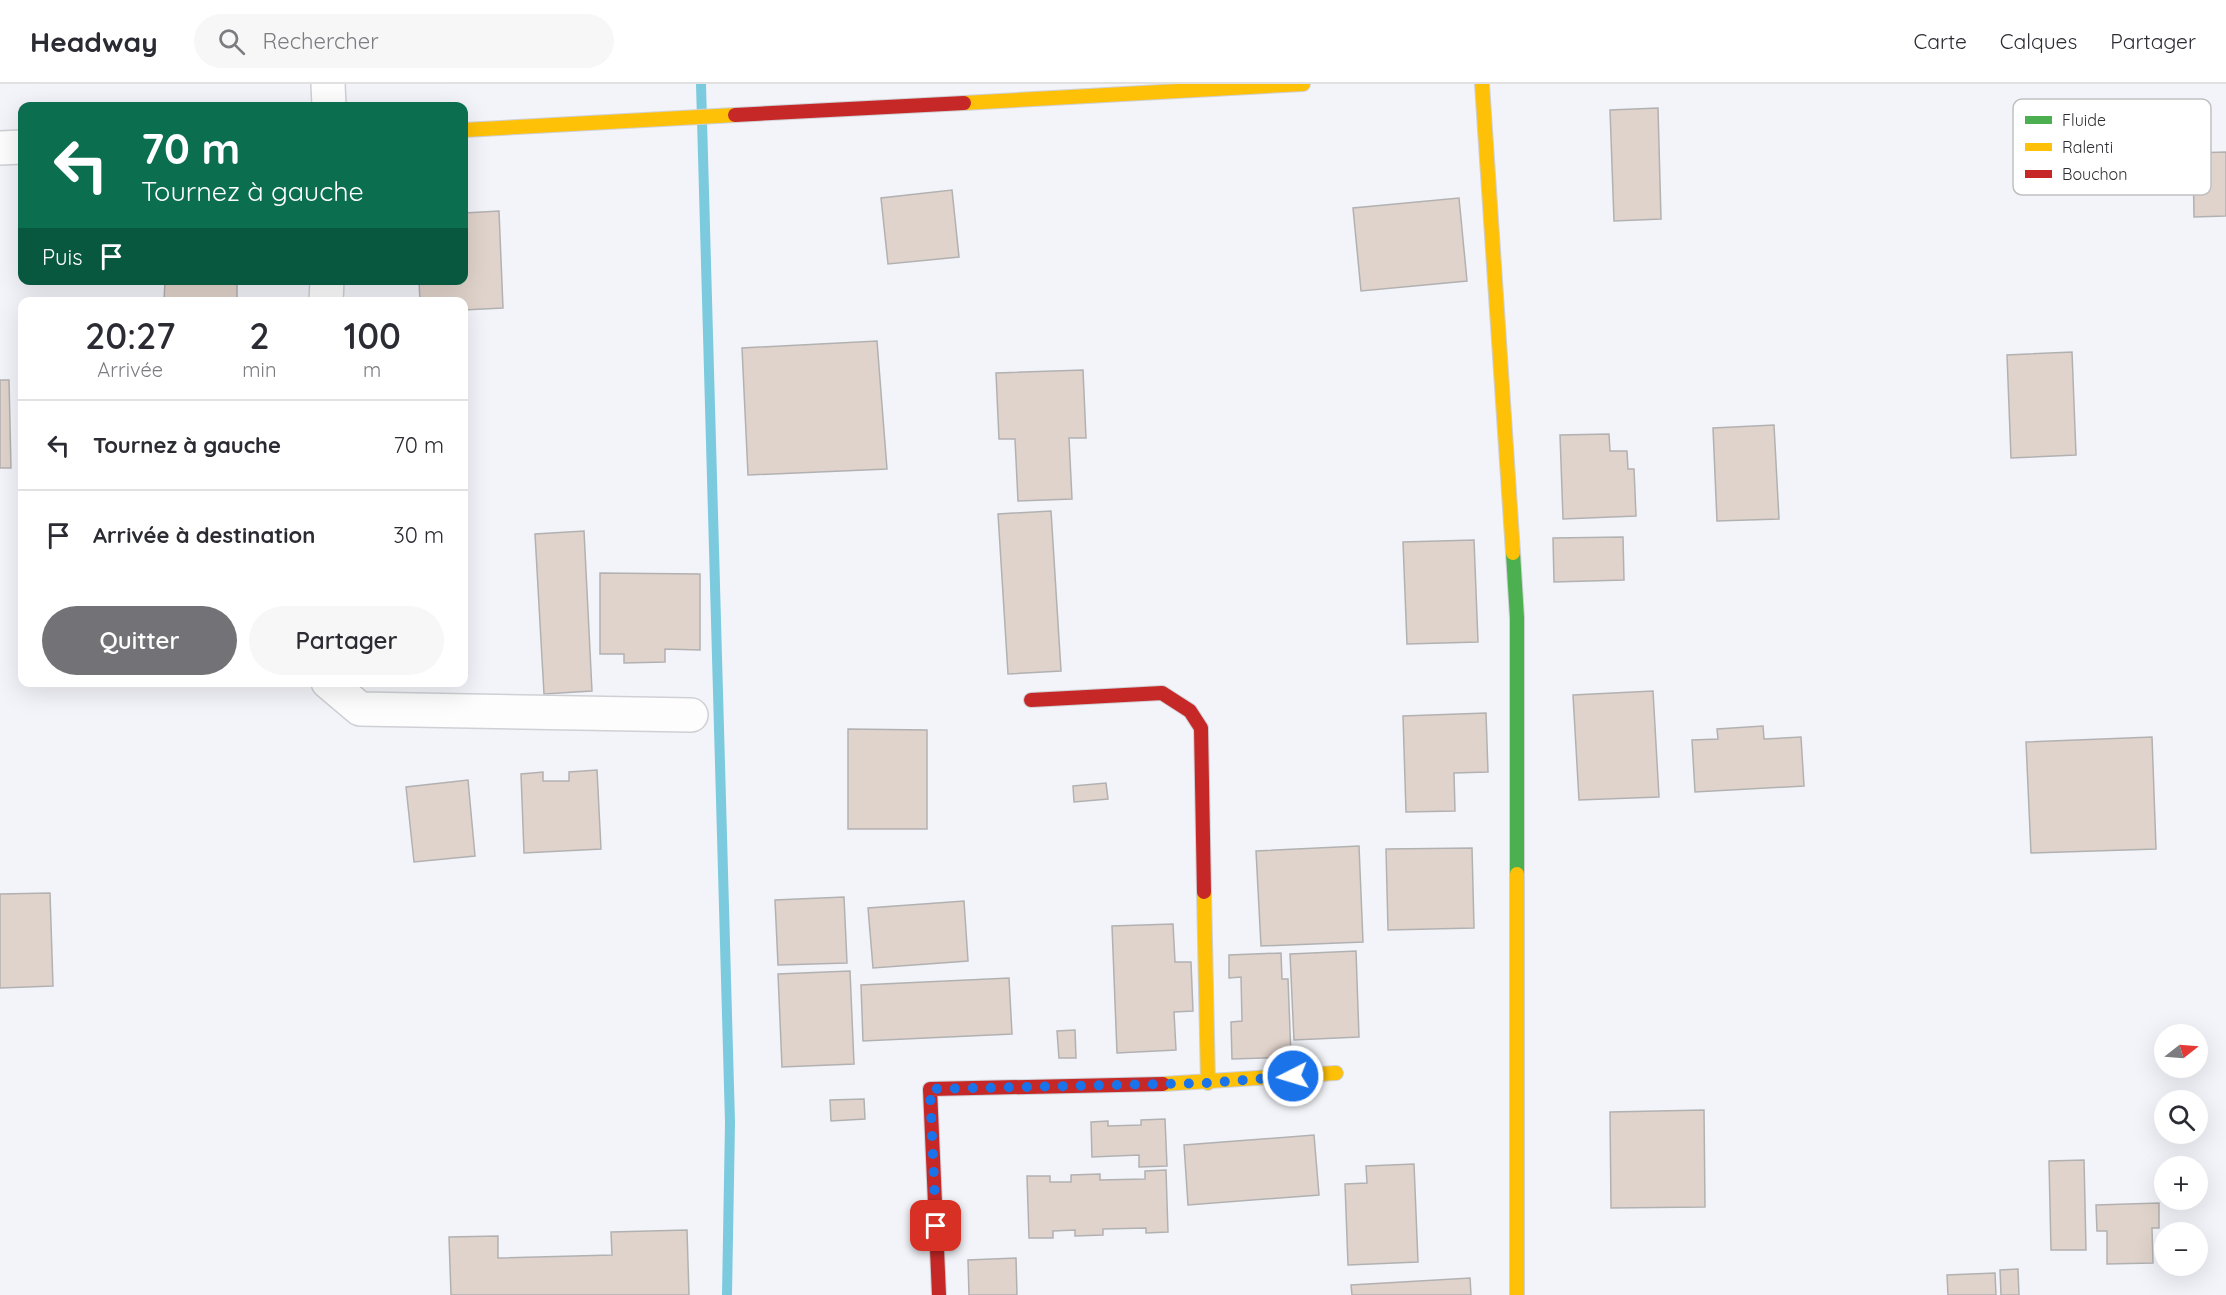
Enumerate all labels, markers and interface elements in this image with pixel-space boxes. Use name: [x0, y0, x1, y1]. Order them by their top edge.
search box: [194, 14, 614, 68]
text: Headway: [30, 24, 158, 59]
icon: search: [215, 25, 248, 58]
text: Rechercher: [263, 27, 379, 55]
text: Carte: [1913, 28, 1967, 54]
text: Calques: [2000, 28, 2077, 54]
text: Partager: [2110, 28, 2196, 54]
legend: [2013, 99, 2211, 195]
text: Fluide: [2062, 110, 2106, 130]
text: 70 m: [141, 122, 240, 175]
icon: left: [42, 126, 120, 204]
text: Ralenti: [2062, 137, 2113, 157]
text: Bouchon: [2062, 164, 2127, 184]
text: Tournez à gauche: [141, 174, 364, 208]
icon: arrive: [95, 240, 128, 273]
text: Puis: [42, 243, 83, 271]
text: 20:27: [85, 313, 175, 358]
text: 2: [249, 313, 270, 358]
text: 100: [343, 313, 401, 358]
text: Arrivée: [97, 357, 163, 382]
text: min: [242, 357, 276, 382]
text: m: [363, 357, 381, 382]
icon: left: [42, 429, 75, 462]
text: Tournez à gauche: [93, 431, 281, 459]
text: 70 m: [394, 431, 444, 459]
icon: arrive: [42, 519, 75, 552]
text: Arrivée à destination: [93, 521, 315, 549]
text: 30 m: [393, 521, 444, 549]
button: Quitter: [42, 606, 237, 675]
button: Partager: [249, 606, 444, 675]
north arrow: [2154, 1024, 2208, 1078]
map controls: [2154, 1024, 2208, 1276]
position arrow: [1261, 1044, 1325, 1108]
button: search: [2154, 1090, 2208, 1144]
button: +: [2154, 1156, 2208, 1210]
pin: [910, 1200, 961, 1251]
icon: arrive: [919, 1209, 952, 1242]
button: −: [2154, 1222, 2208, 1276]

